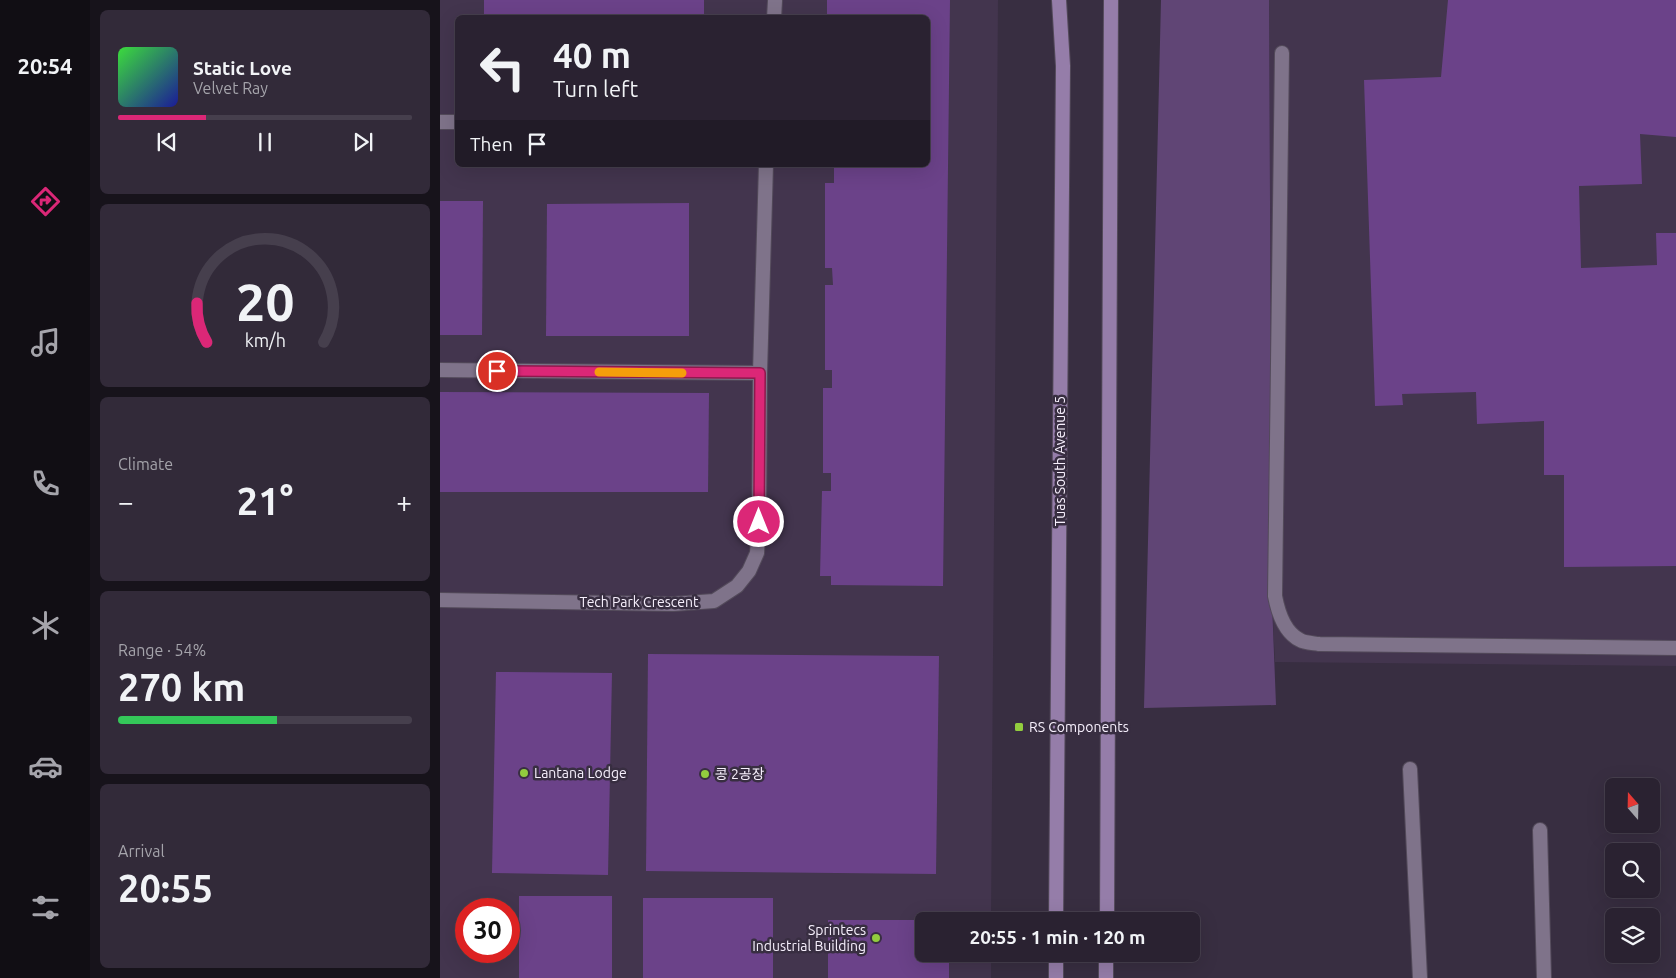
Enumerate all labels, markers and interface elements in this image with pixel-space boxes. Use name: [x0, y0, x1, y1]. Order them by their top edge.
icon: left: [470, 35, 535, 100]
text: 40 m: [553, 35, 631, 75]
text: 20:54: [17, 53, 73, 78]
text: Static Love: [193, 57, 292, 79]
text: Turn left: [553, 76, 638, 101]
text: Velvet Ray: [193, 79, 268, 97]
icon: previous: [153, 128, 181, 156]
icon: pause: [251, 128, 279, 156]
icon: next: [349, 128, 377, 156]
icon: arrive: [523, 130, 551, 158]
text: Then: [470, 133, 513, 155]
icon: directions: [28, 184, 63, 219]
text: 20: [236, 273, 294, 331]
icon: music: [28, 325, 63, 360]
text: km/h: [244, 330, 286, 350]
pin: [476, 350, 518, 392]
icon: arrive: [483, 357, 511, 385]
street label: Tuas South Avenue 5: [1052, 396, 1068, 526]
text: Climate: [118, 455, 173, 473]
icon: phone: [28, 466, 63, 501]
text: 21°: [237, 480, 293, 522]
text: −: [118, 486, 134, 517]
text: +: [396, 486, 412, 517]
position arrow: [732, 495, 784, 547]
street label: Tech Park Crescent: [580, 594, 699, 610]
icon: climate: [28, 608, 63, 643]
text: Range · 54%: [118, 641, 206, 659]
text: 270 km: [118, 666, 245, 708]
place label: RS Components: [1029, 719, 1129, 735]
marker: RS Components: [1013, 721, 1025, 733]
icon: car: [28, 749, 63, 784]
place label: Lantana Lodge: [534, 765, 627, 781]
place label: 콩 2공장: [715, 766, 765, 782]
marker: Lantana Lodge: [518, 767, 530, 779]
marker: 콩 2공장: [699, 768, 711, 780]
north arrow: [1605, 778, 1660, 832]
map controls: [1605, 778, 1660, 963]
text: Arrival: [118, 842, 165, 860]
button: search: [1605, 843, 1660, 898]
text: 20:55: [118, 867, 213, 909]
icon: filters: [28, 890, 63, 925]
speed limit sign: 30: [455, 898, 520, 963]
button: layers: [1605, 908, 1660, 963]
place label: Sprintecs Industrial Building: [752, 922, 866, 954]
text: 20:55 · 1 min · 120 m: [970, 926, 1145, 948]
marker: Sprintecs Industrial Building: [870, 932, 882, 944]

